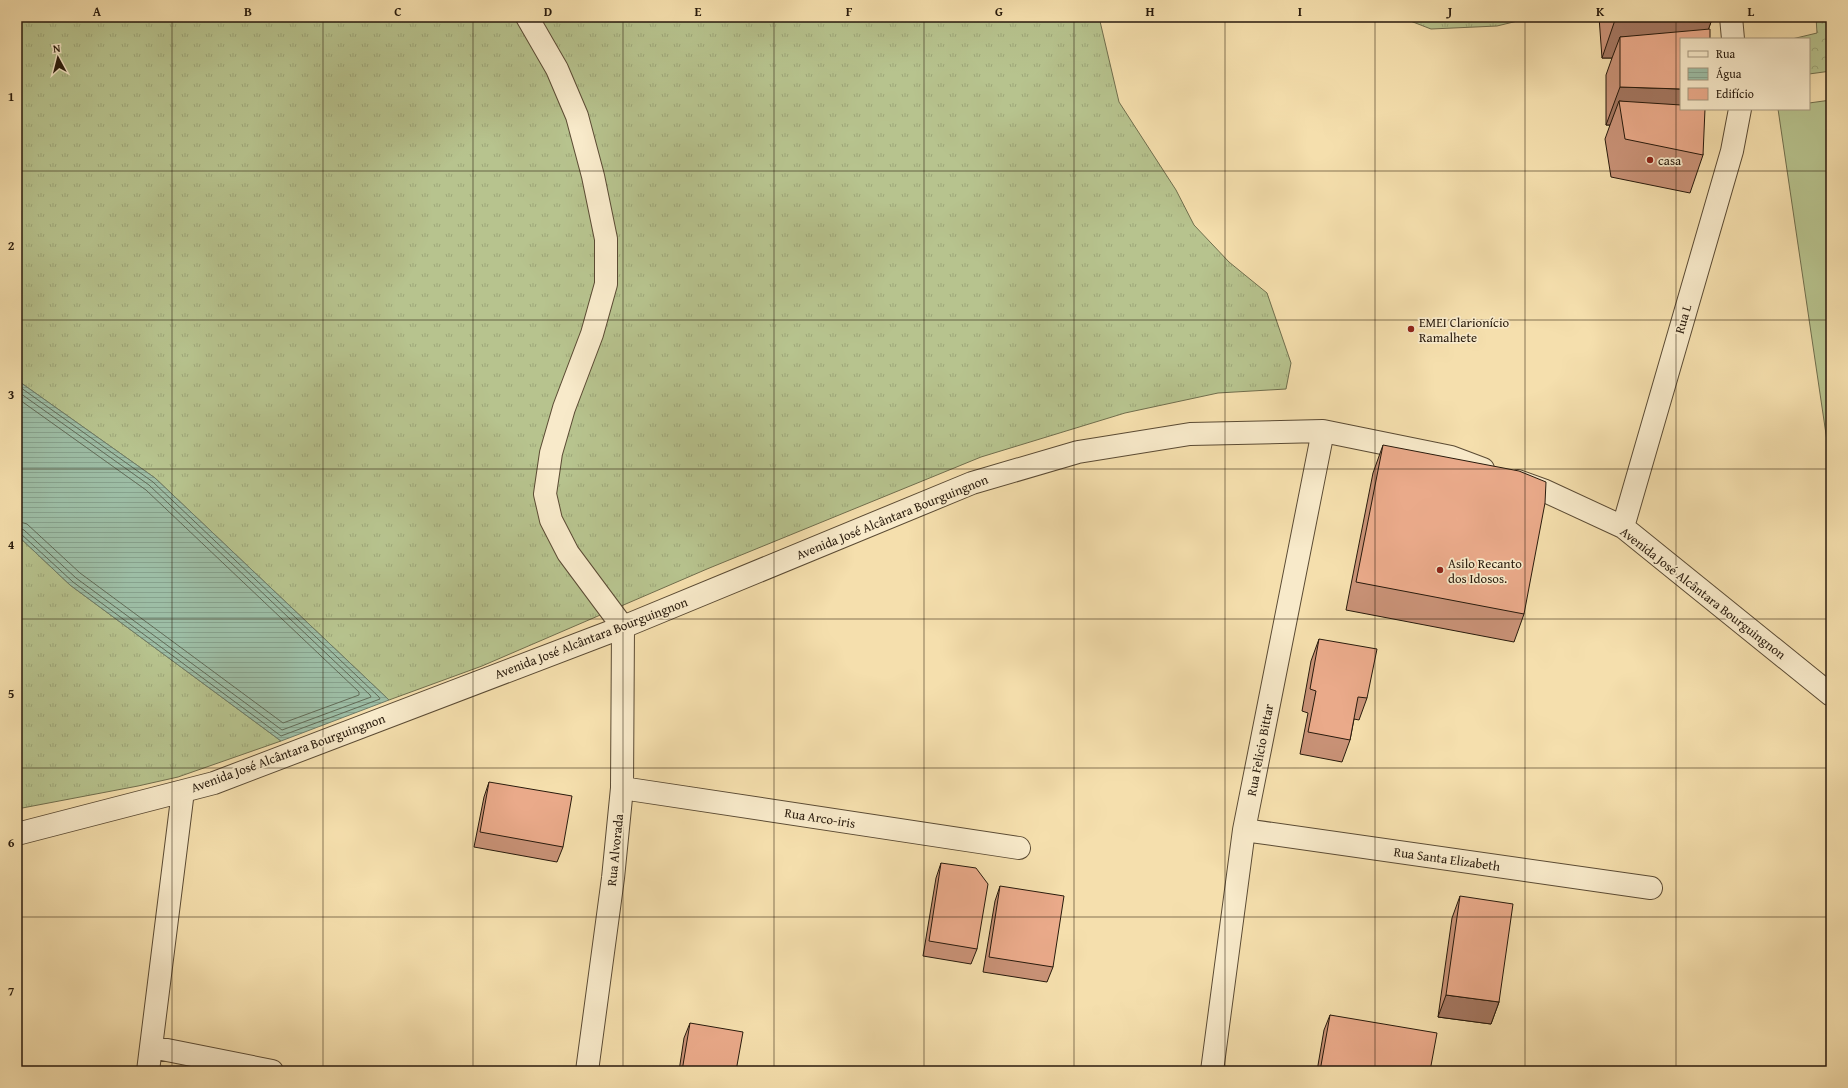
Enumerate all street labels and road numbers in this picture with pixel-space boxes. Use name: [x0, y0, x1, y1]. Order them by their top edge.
street label: Rua L: [1670, 301, 1696, 336]
street label: Avenida José Alcântara Bourguingnon: [793, 469, 991, 564]
street label: Avenida José Alcântara Bourguingnon: [1616, 522, 1790, 664]
street label: Avenida José Alcântara Bourguingnon: [492, 592, 691, 684]
street label: Rua Felicio Bittar: [1242, 702, 1278, 798]
street label: Avenida José Alcântara Bourguingnon: [188, 709, 388, 797]
street label: Rua Arco-iris: [783, 803, 857, 833]
street label: Rua Alvorada: [602, 812, 628, 887]
street label: Rua Santa Elizabeth: [1393, 842, 1502, 876]

